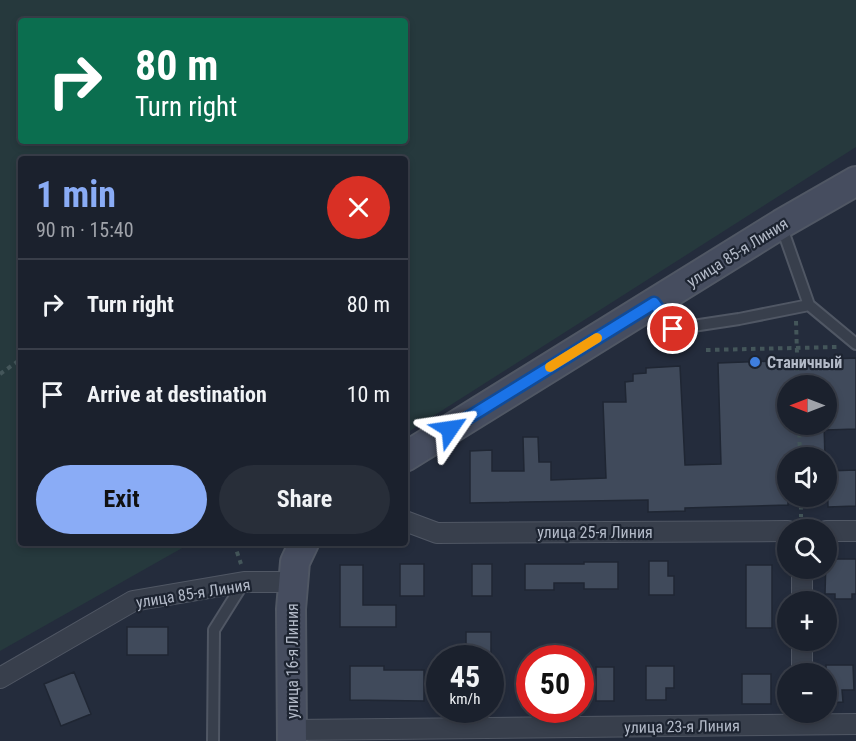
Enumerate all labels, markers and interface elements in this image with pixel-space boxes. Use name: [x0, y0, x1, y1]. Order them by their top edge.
text: 80 m: [135, 41, 218, 90]
icon: right: [36, 42, 114, 120]
text: Turn right: [135, 91, 237, 123]
text: 1 min: [36, 174, 116, 216]
button: close: [327, 176, 390, 239]
street label: улица 85-я Линия: [683, 214, 791, 291]
text: 90 m · 15:40: [36, 218, 134, 242]
icon: right: [36, 288, 69, 321]
text: Turn right: [87, 292, 174, 317]
text: 80 m: [347, 292, 390, 317]
pin: [647, 303, 698, 354]
icon: arrive: [656, 312, 689, 345]
place label: Станичный: [767, 353, 842, 372]
marker: Станичный: [748, 355, 762, 369]
north arrow: [777, 375, 837, 435]
map controls: [777, 375, 837, 723]
icon: arrive: [36, 378, 69, 411]
text: Arrive at destination: [87, 382, 267, 407]
text: 10 m: [347, 382, 390, 407]
position arrow: [418, 397, 482, 461]
button: sound: [777, 447, 837, 507]
button: Exit: [36, 465, 207, 534]
button: Share: [219, 465, 390, 534]
button: search: [777, 519, 837, 579]
street label: улица 25-я Линия: [537, 523, 653, 542]
street label: улица 85-я Линия: [135, 575, 252, 612]
button: +: [777, 591, 837, 651]
street label: улица 16-я Линия: [283, 603, 302, 719]
speed limit sign: 50: [516, 645, 594, 723]
text: 45: [450, 659, 480, 694]
button: −: [777, 663, 837, 723]
text: km/h: [450, 690, 480, 708]
street label: улица 23-я Линия: [624, 716, 740, 737]

